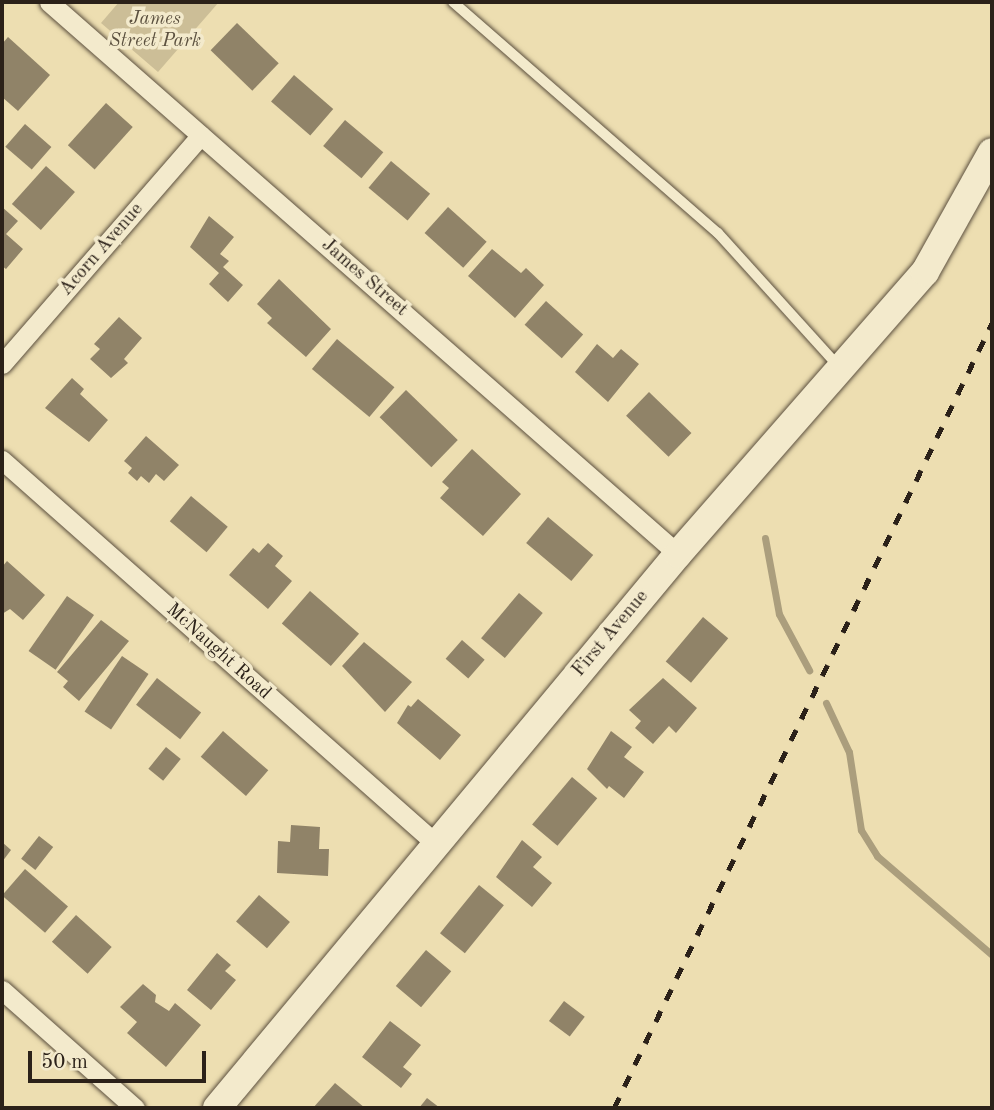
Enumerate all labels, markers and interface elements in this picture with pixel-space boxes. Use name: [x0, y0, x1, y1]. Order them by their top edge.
park label: James Street Park: [109, 9, 201, 53]
street label: Acorn Avenue: [55, 199, 149, 301]
street label: James Street: [316, 234, 412, 322]
street label: First Avenue: [568, 586, 654, 682]
street label: McNaught Road: [161, 599, 275, 705]
scale bar: [32, 1036, 210, 1080]
text: 50 m: [41, 1052, 88, 1073]

